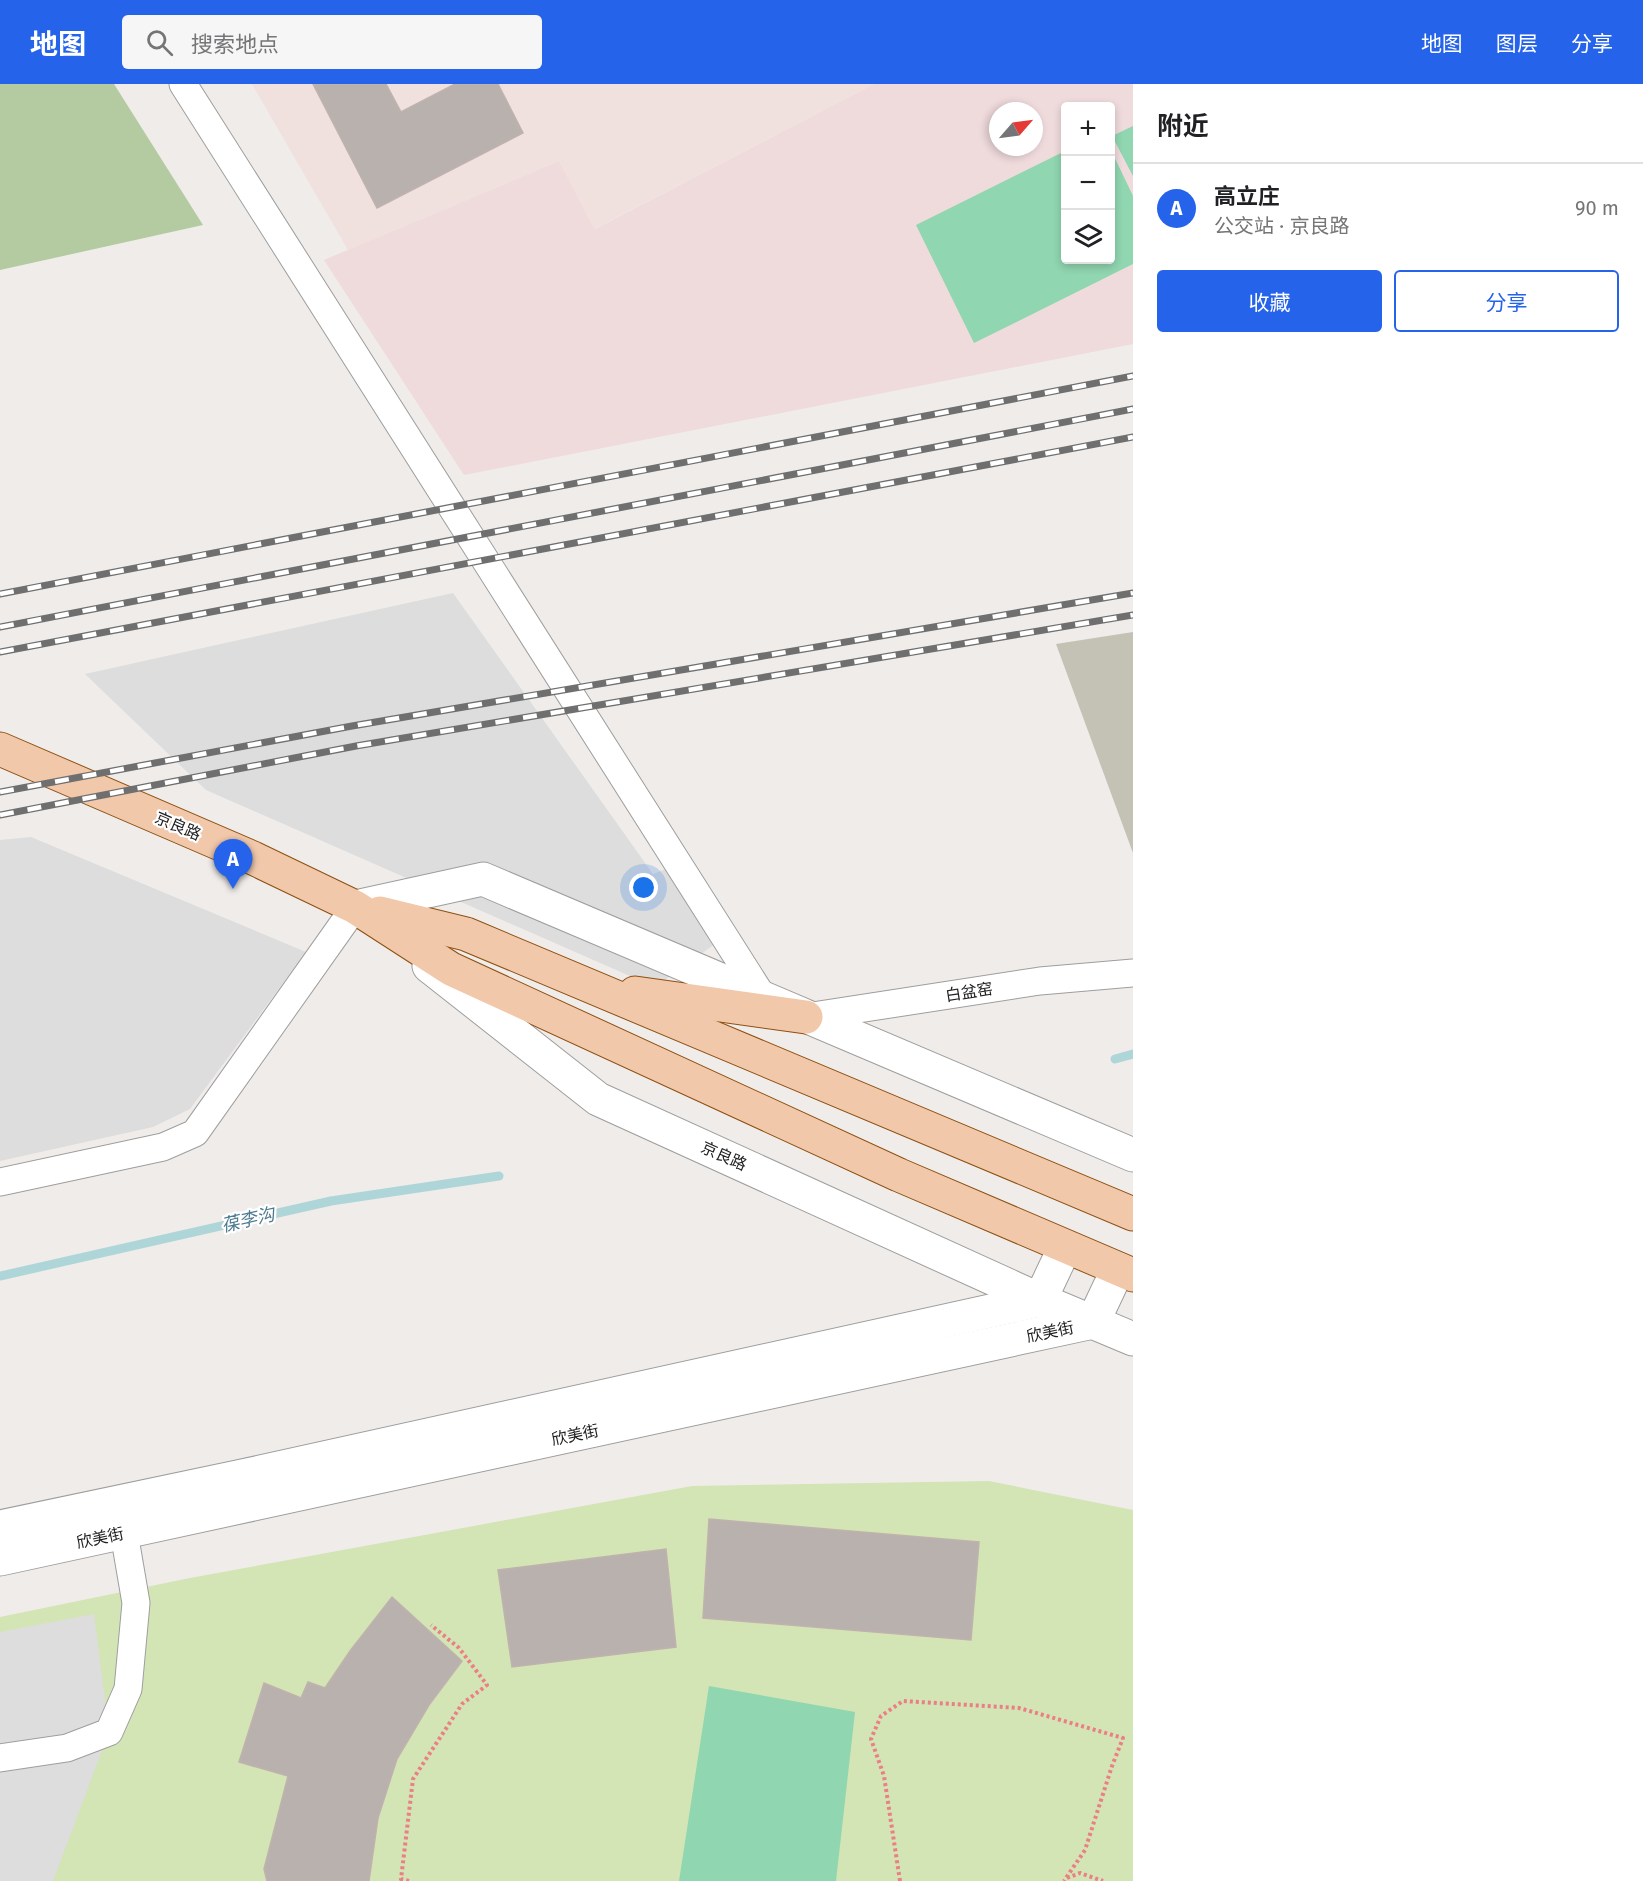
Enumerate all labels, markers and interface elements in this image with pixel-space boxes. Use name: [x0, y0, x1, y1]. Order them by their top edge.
search box: [122, 15, 542, 69]
icon: search: [143, 26, 176, 59]
text: 地图: [30, 28, 86, 61]
text: 搜索地点: [191, 31, 279, 58]
text: 地图: [1421, 31, 1463, 57]
text: 图层: [1496, 31, 1538, 57]
text: 分享: [1571, 31, 1613, 57]
north arrow: [989, 102, 1043, 156]
map controls: [1061, 102, 1115, 264]
button: +: [1061, 102, 1115, 156]
text: 附近: [1157, 111, 1209, 142]
button: −: [1061, 156, 1115, 210]
text: 高立庄: [1214, 183, 1280, 210]
text: A: [1171, 196, 1182, 220]
text: 90 m: [1575, 196, 1619, 220]
button: layers: [1061, 210, 1115, 264]
text: 公交站 · 京良路: [1214, 214, 1349, 238]
button: 收藏: [1157, 270, 1382, 332]
button: 分享: [1394, 270, 1619, 332]
street label: 京良路: [152, 808, 204, 844]
pin: A: [214, 840, 252, 889]
your location: [629, 873, 658, 902]
street label: 白盆窑: [944, 979, 994, 1005]
street label: 京良路: [698, 1138, 750, 1174]
water label: 葆李沟: [219, 1203, 279, 1237]
street label: 欣美街: [1025, 1318, 1075, 1346]
street label: 欣美街: [550, 1421, 600, 1449]
street label: 欣美街: [75, 1524, 125, 1552]

